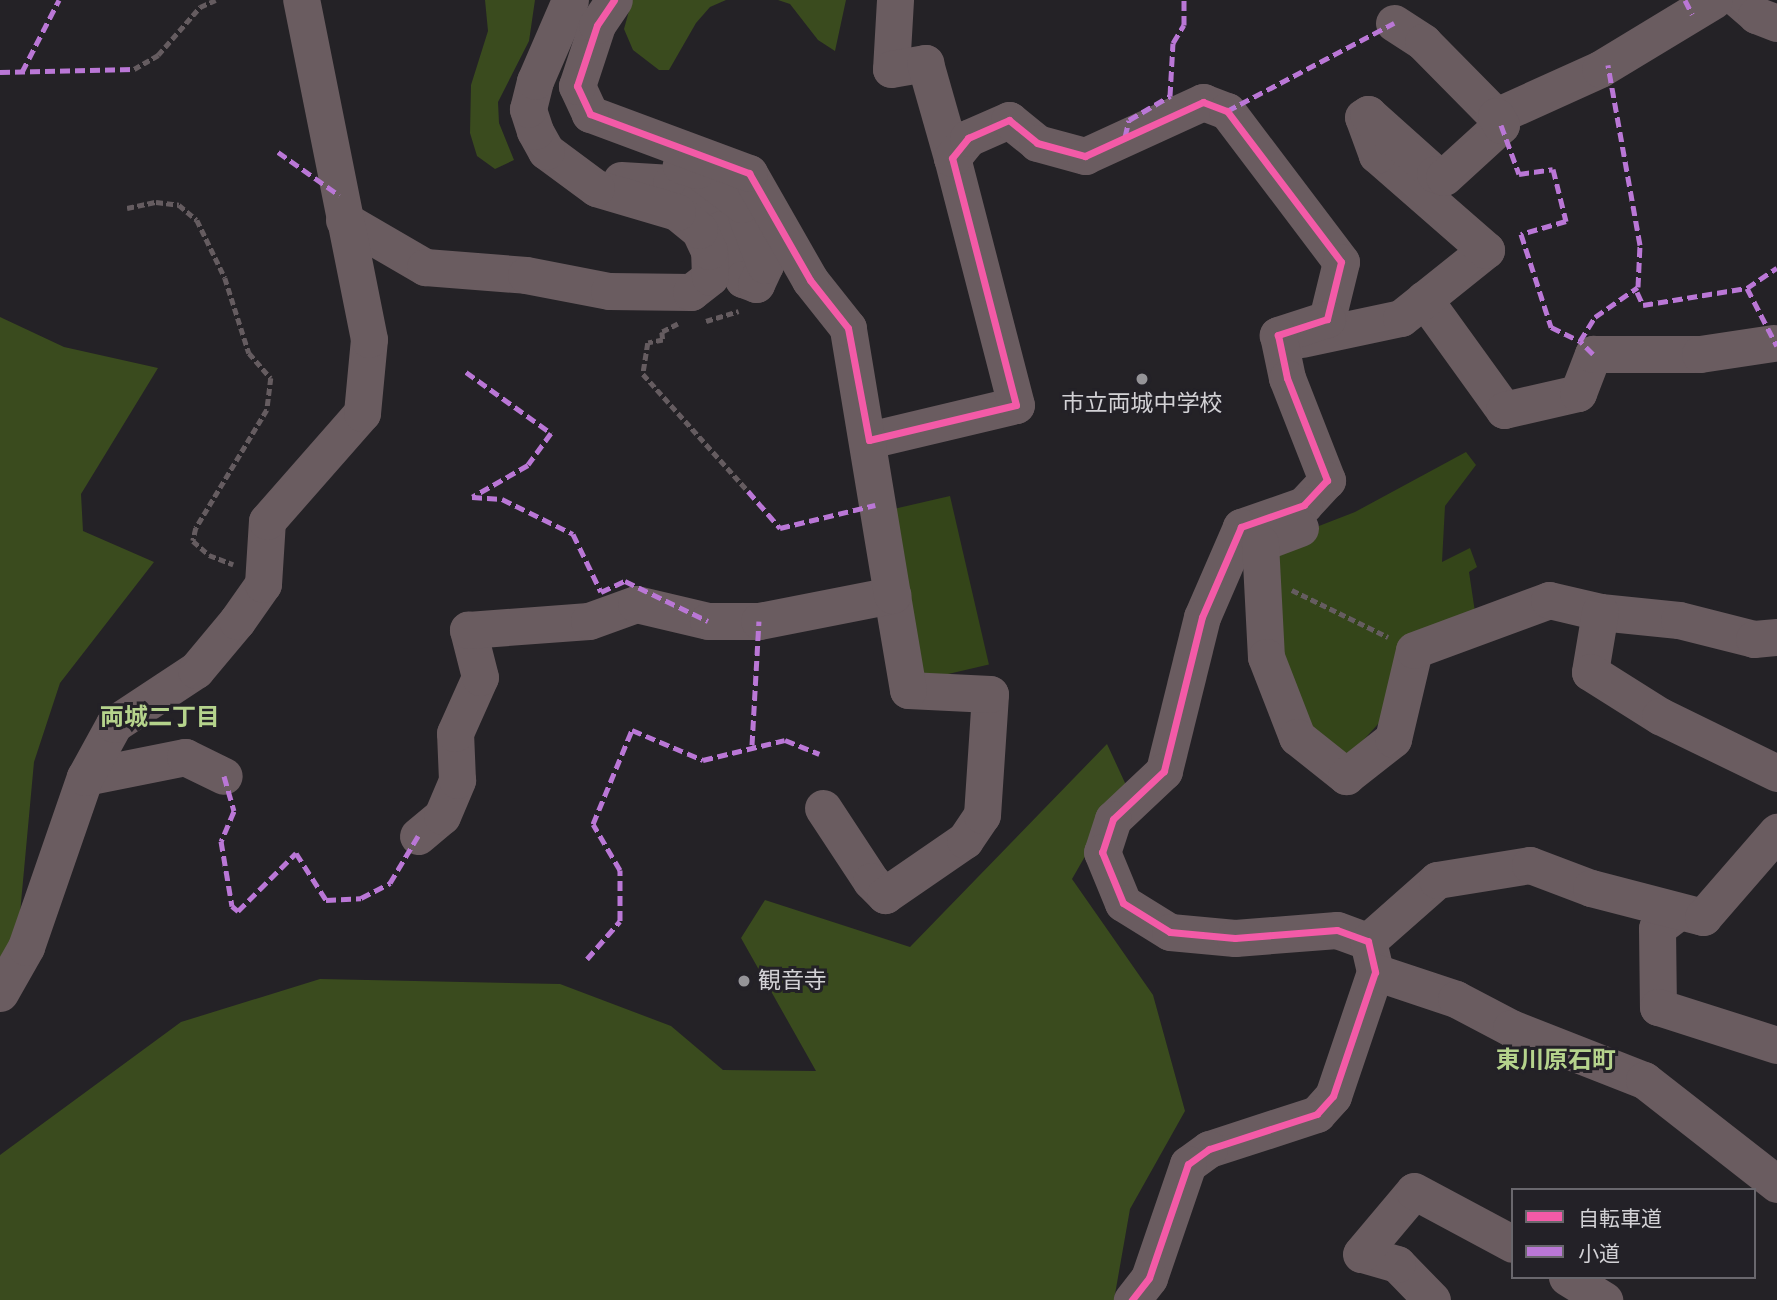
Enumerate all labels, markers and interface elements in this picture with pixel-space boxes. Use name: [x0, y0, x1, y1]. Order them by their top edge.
marker: 市立両城中学校: [1134, 371, 1150, 387]
place label: 市立両城中学校: [1062, 390, 1222, 418]
district label: 両城二丁目: [100, 704, 220, 732]
place label: 観音寺: [758, 967, 827, 995]
marker: 観音寺: [736, 973, 752, 989]
district label: 東川原石町: [1496, 1047, 1616, 1075]
legend: [1511, 1188, 1756, 1279]
text: 自転車道: [1578, 1207, 1662, 1232]
text: 小道: [1578, 1242, 1620, 1267]

